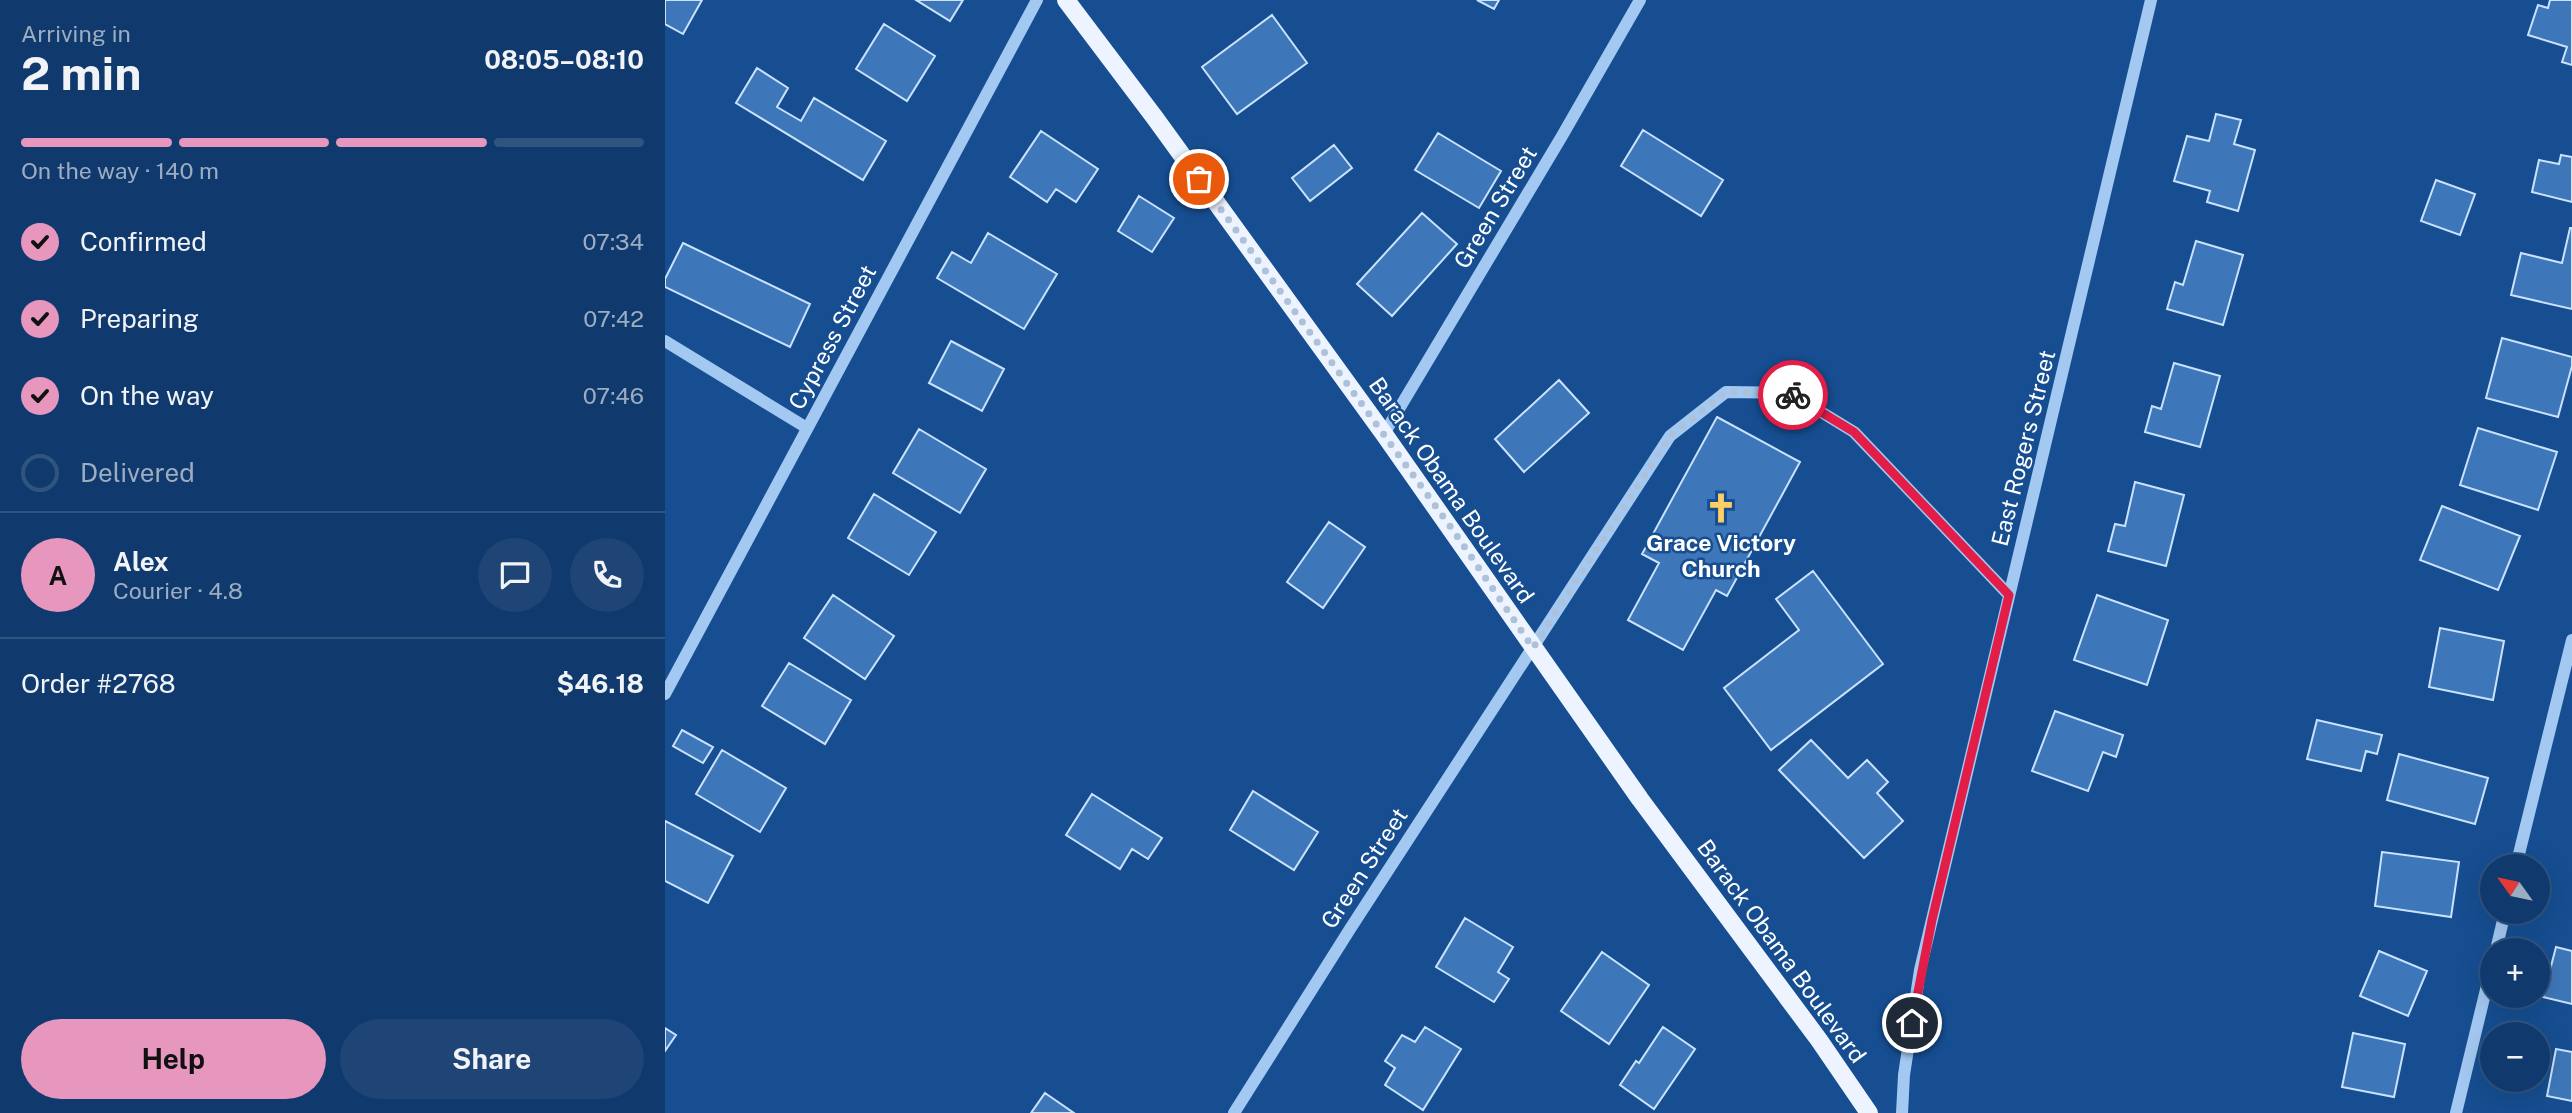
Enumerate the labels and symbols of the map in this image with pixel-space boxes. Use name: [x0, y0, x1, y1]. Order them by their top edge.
street label: Green Street: [1448, 141, 1542, 273]
pin: [1169, 149, 1229, 209]
street label: Cypress Street: [783, 260, 881, 414]
street label: East Rogers Street: [1986, 347, 2060, 549]
courier: [1758, 360, 1828, 430]
street label: Barack Obama Boulevard: [1364, 372, 1540, 608]
church icon: Grace Victory Church: [1704, 491, 1738, 525]
place label: Grace Victory Church: [1646, 529, 1796, 582]
street label: Green Street: [1315, 803, 1413, 933]
street label: Barack Obama Boulevard: [1692, 834, 1872, 1068]
north arrow: [2480, 854, 2550, 924]
pin: [1882, 993, 1942, 1053]

